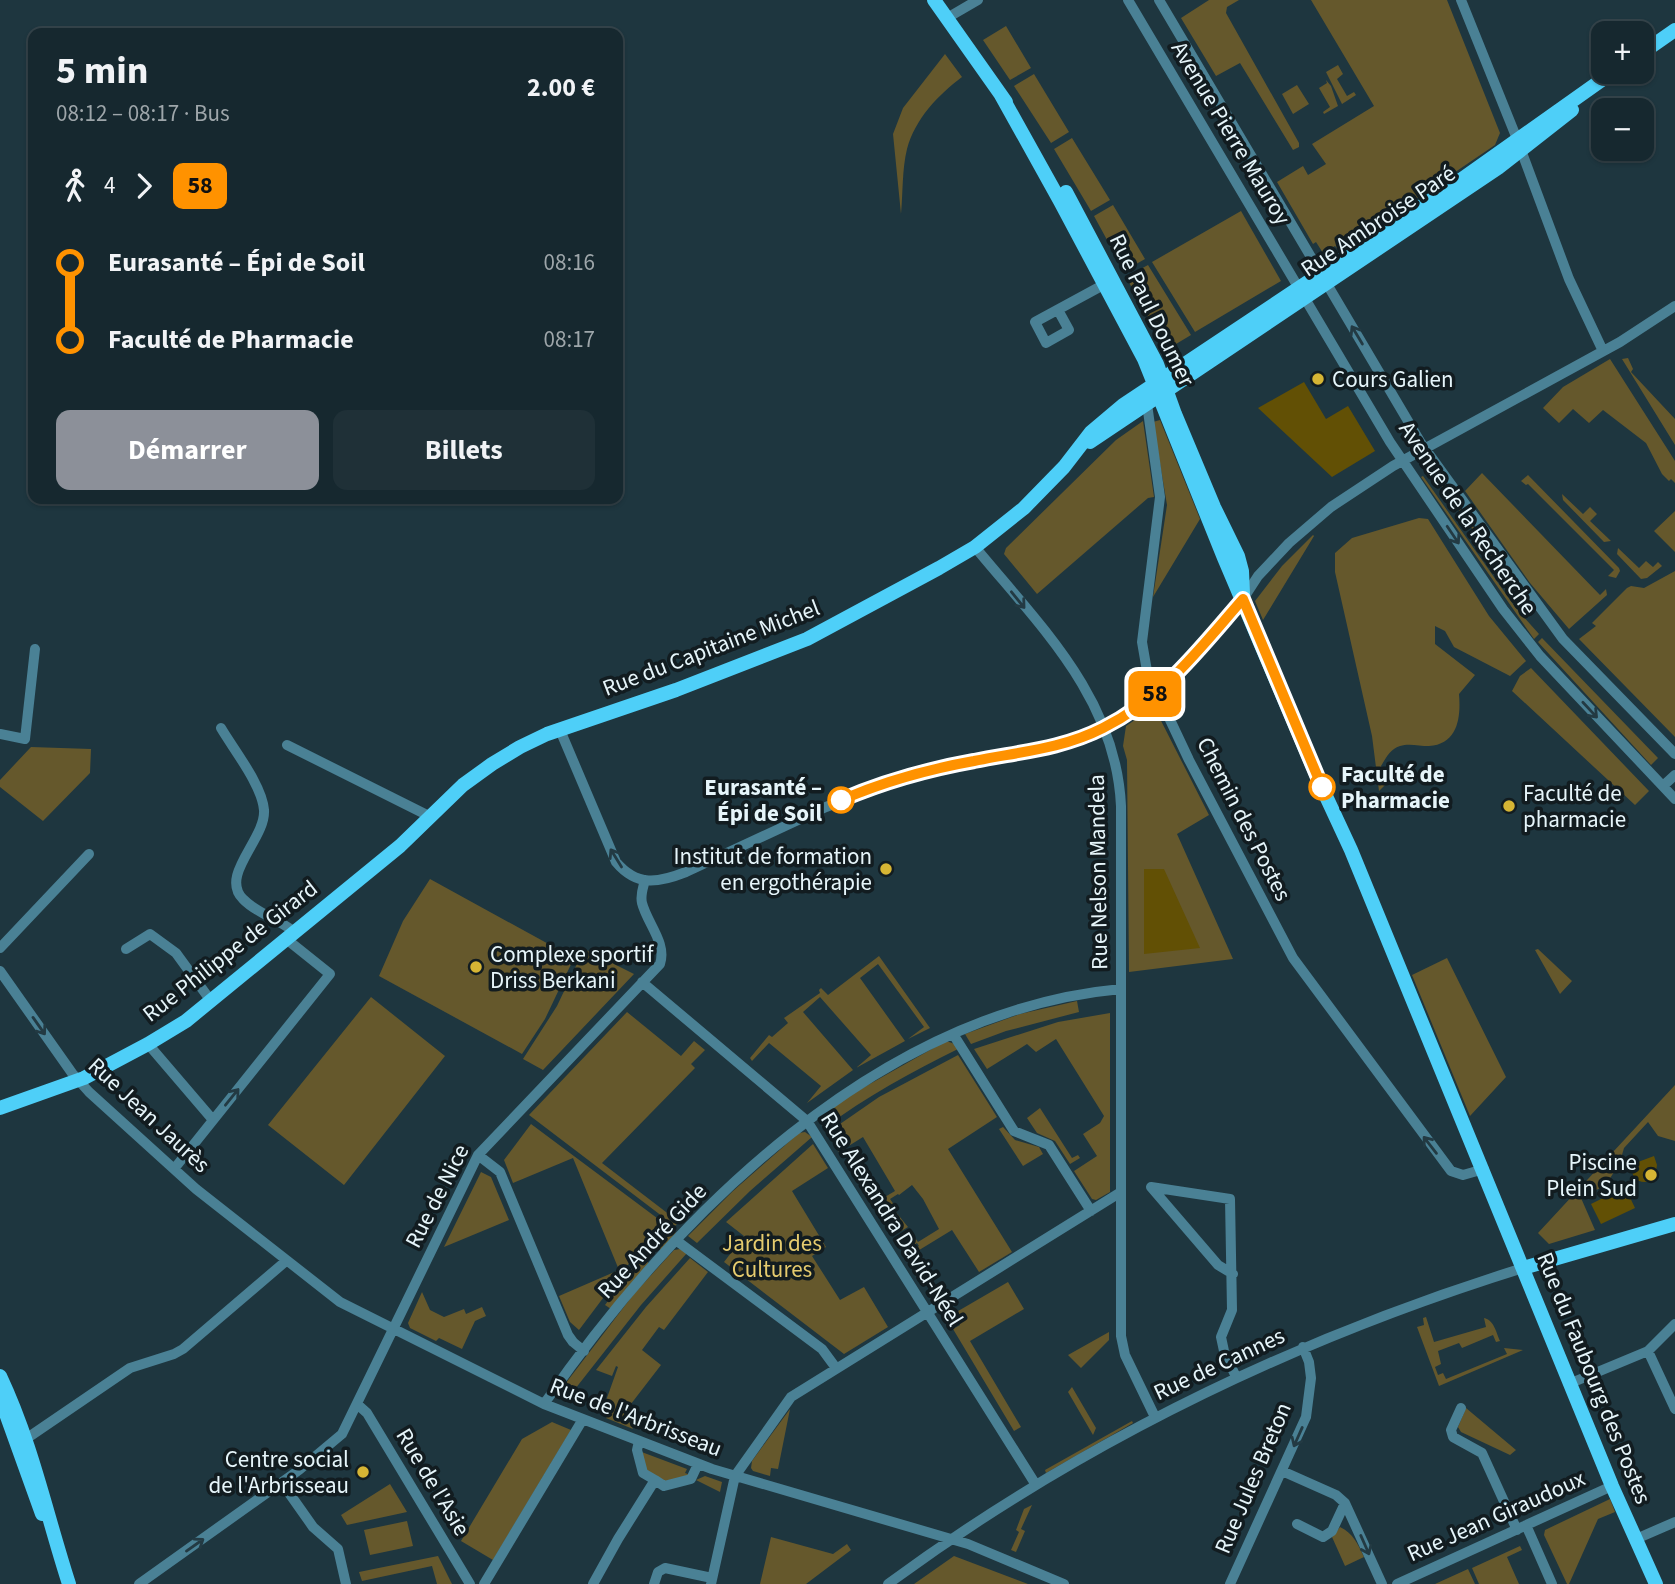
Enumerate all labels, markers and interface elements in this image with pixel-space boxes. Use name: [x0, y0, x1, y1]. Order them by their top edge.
map controls: [1591, 21, 1654, 161]
button: +: [1591, 21, 1654, 84]
street label: Avenue Pierre Mauroy: [1163, 35, 1299, 231]
text: 5 min: [56, 44, 148, 98]
text: 2.00 €: [527, 69, 595, 106]
text: 08:12 – 08:17 · Bus: [56, 97, 230, 130]
button: −: [1591, 98, 1654, 161]
street label: Rue Ambroise Paré: [1294, 157, 1462, 285]
icon: walk: [56, 167, 94, 205]
icon: forward: [125, 167, 163, 205]
text: 58: [187, 168, 213, 203]
text: 4: [104, 169, 115, 202]
street label: Rue Paul Doumer: [1101, 228, 1204, 393]
text: Eurasanté – Épi de Soil: [108, 244, 365, 281]
text: 08:16: [544, 246, 595, 279]
text: Faculté de Pharmacie: [108, 321, 354, 358]
text: 08:17: [544, 323, 595, 356]
one-way arrow: [1350, 326, 1364, 346]
place label: Cours Galien: [1332, 363, 1454, 396]
marker: Cours Galien: [1310, 371, 1326, 387]
button: Démarrer: [56, 410, 319, 490]
button: Billets: [333, 410, 595, 490]
street label: Avenue de la Recherche: [1391, 415, 1545, 621]
one-way arrow: [1446, 525, 1460, 544]
one-way arrow: [1010, 590, 1026, 608]
street label: Rue du Capitaine Michel: [598, 591, 824, 705]
line badge: 58: [1124, 671, 1186, 717]
text: 58: [1142, 676, 1168, 711]
one-way arrow: [1582, 701, 1599, 718]
street label: Chemin des Postes: [1188, 731, 1300, 907]
place label: Faculté de Pharmacie: [1341, 758, 1450, 817]
place label: Eurasanté – Épi de Soil: [704, 771, 822, 830]
street label: Rue Nelson Mandela: [1080, 774, 1116, 970]
marker: Faculté de Pharmacie: [1309, 774, 1335, 800]
place label: Faculté de pharmacie: [1523, 777, 1626, 836]
marker: Eurasanté – Épi de Soil: [828, 787, 854, 813]
marker: Faculté de pharmacie: [1501, 798, 1517, 814]
place label: Institut de formation en ergothérapie: [674, 840, 872, 899]
one-way arrow: [608, 849, 622, 869]
marker: Institut de formation en ergothérapie: [878, 861, 894, 877]
street label: Rue Philippe de Girard: [136, 872, 324, 1030]
place label: Complexe sportif Driss Berkani: [490, 938, 655, 997]
marker: Complexe sportif Driss Berkani: [468, 959, 484, 975]
one-way arrow: [32, 1016, 46, 1035]
street label: Rue Jean Jaurès: [81, 1050, 217, 1180]
one-way arrow: [224, 1088, 239, 1106]
street label: Rue Alexandra David-Néel: [812, 1105, 972, 1333]
one-way arrow: [1423, 1136, 1438, 1154]
street label: Rue de Nice: [397, 1138, 477, 1254]
place label: Piscine Plein Sud: [1546, 1146, 1637, 1205]
marker: Piscine Plein Sud: [1643, 1167, 1659, 1183]
street label: Rue André Gide: [590, 1176, 714, 1306]
park label: Jardin des Cultures: [722, 1227, 822, 1286]
street label: Rue du Faubourg des Postes: [1528, 1247, 1660, 1509]
street label: Rue de Cannes: [1148, 1319, 1290, 1409]
street label: Rue de l'Arbrisseau: [545, 1369, 727, 1465]
street label: Rue Jules Breton: [1206, 1397, 1300, 1559]
street label: Rue de l'Asie: [388, 1422, 478, 1542]
one-way arrow: [1291, 1426, 1304, 1447]
place label: Centre social de l'Arbrisseau: [209, 1443, 349, 1502]
street label: Rue Jean Giraudoux: [1402, 1462, 1590, 1570]
marker: Centre social de l'Arbrisseau: [355, 1464, 371, 1480]
one-way arrow: [1359, 1533, 1372, 1555]
one-way arrow: [185, 1537, 204, 1552]

